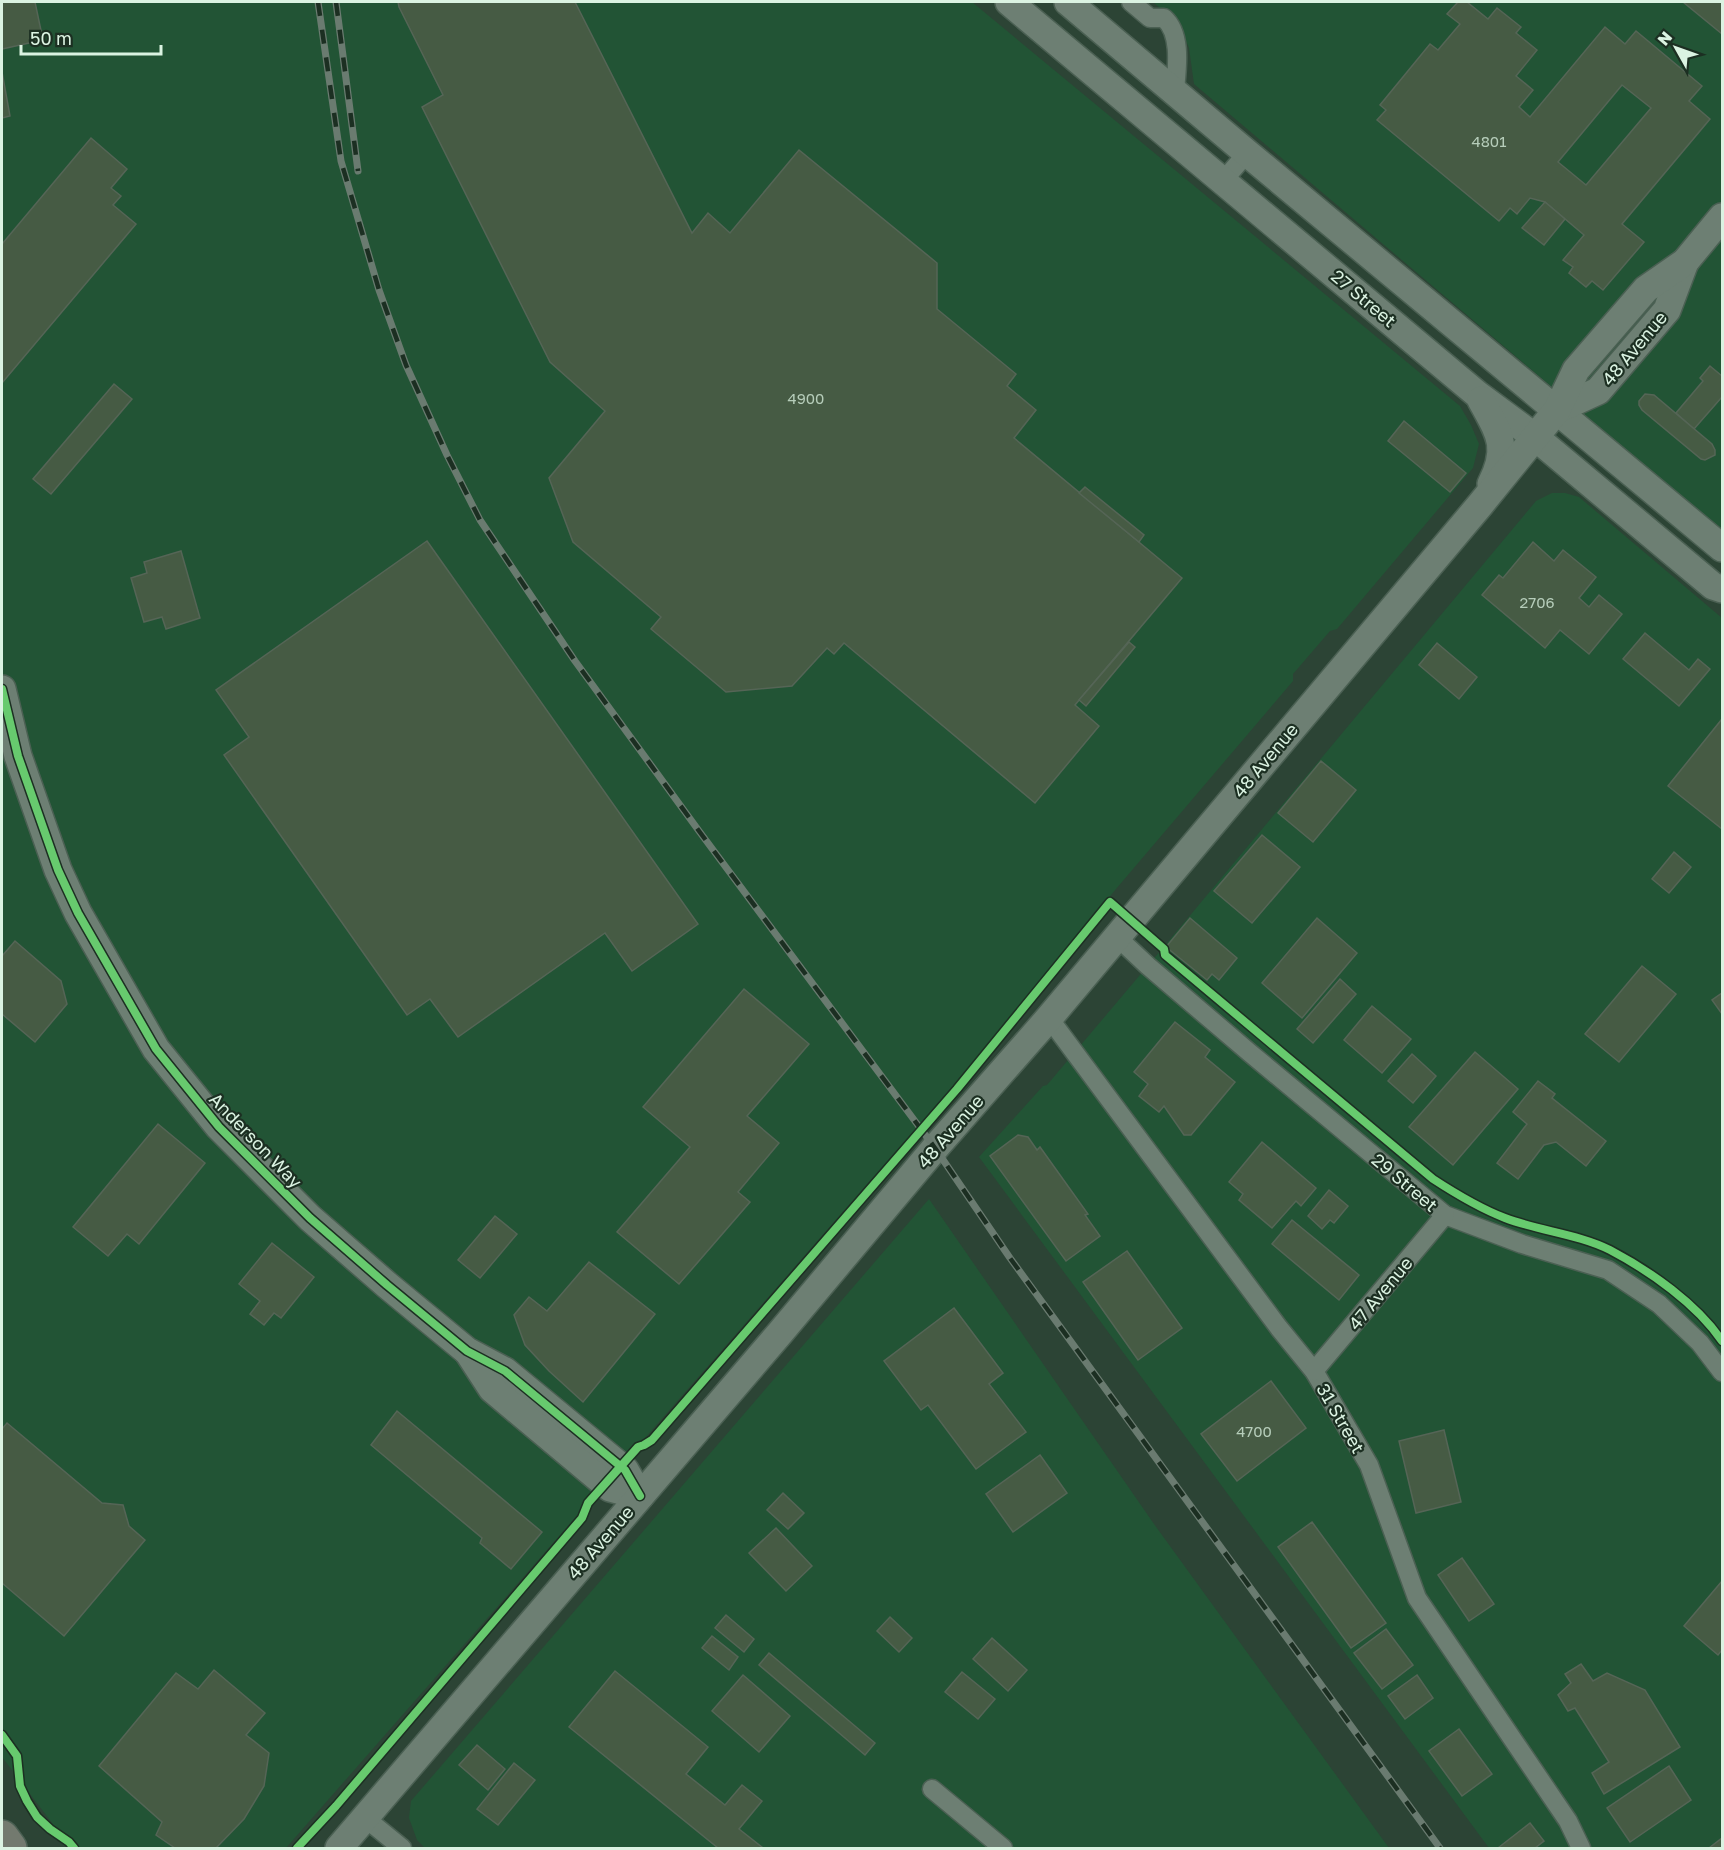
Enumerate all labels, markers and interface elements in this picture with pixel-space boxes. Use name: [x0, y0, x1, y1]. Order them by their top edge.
scale bar: [21, 18, 160, 56]
north arrow: [1646, 18, 1706, 78]
text: 50 m: [30, 27, 72, 49]
text: N: [1653, 27, 1676, 49]
house number: 4801: [1472, 132, 1506, 150]
street label: 27 Street: [1327, 265, 1401, 331]
street label: 48 Avenue: [1597, 306, 1671, 390]
house number: 4900: [788, 389, 824, 407]
house number: 2706: [1519, 593, 1555, 611]
street label: 48 Avenue: [1228, 718, 1302, 802]
street label: Anderson Way: [205, 1088, 307, 1192]
street label: 48 Avenue: [912, 1090, 988, 1172]
street label: 29 Street: [1368, 1148, 1442, 1216]
street label: 47 Avenue: [1343, 1252, 1417, 1334]
street label: 31 Street: [1312, 1379, 1370, 1457]
house number: 4700: [1236, 1422, 1272, 1440]
street label: 48 Avenue: [562, 1501, 638, 1583]

